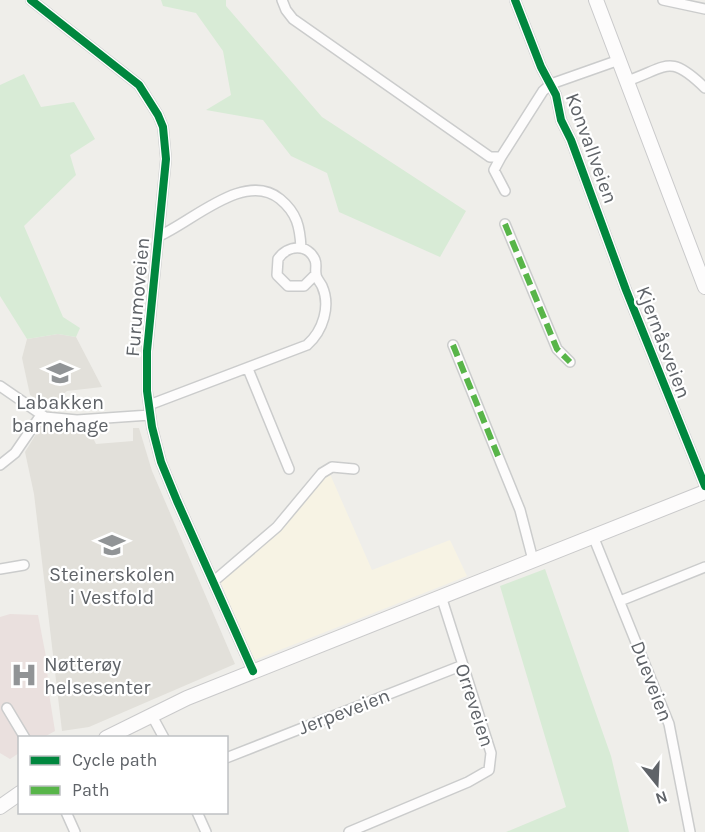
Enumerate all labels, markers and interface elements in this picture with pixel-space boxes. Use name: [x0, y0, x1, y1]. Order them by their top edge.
street label: Konvallveien: [561, 90, 622, 207]
street label: Furumoveien: [121, 236, 154, 358]
street label: Kjernåsveien: [632, 283, 695, 401]
school or university icon: Labakken barnehage: [45, 358, 75, 388]
place label: Labakken barnehage: [11, 391, 109, 437]
school or university icon: Steinerskolen i Vestfold: [97, 530, 127, 560]
place label: Steinerskolen i Vestfold: [49, 563, 175, 609]
street label: Dueveien: [626, 638, 677, 725]
place label: Nøtterøy helsesenter: [44, 653, 151, 699]
hospital icon: Nøtterøy helsesenter: [9, 660, 39, 690]
street label: Orreveien: [450, 661, 499, 750]
street label: Jerpeveien: [295, 684, 393, 739]
legend: [18, 736, 228, 814]
text: Cycle path: [72, 749, 157, 771]
north arrow: [627, 754, 687, 814]
text: Path: [72, 779, 110, 801]
text: N: [653, 787, 670, 809]

